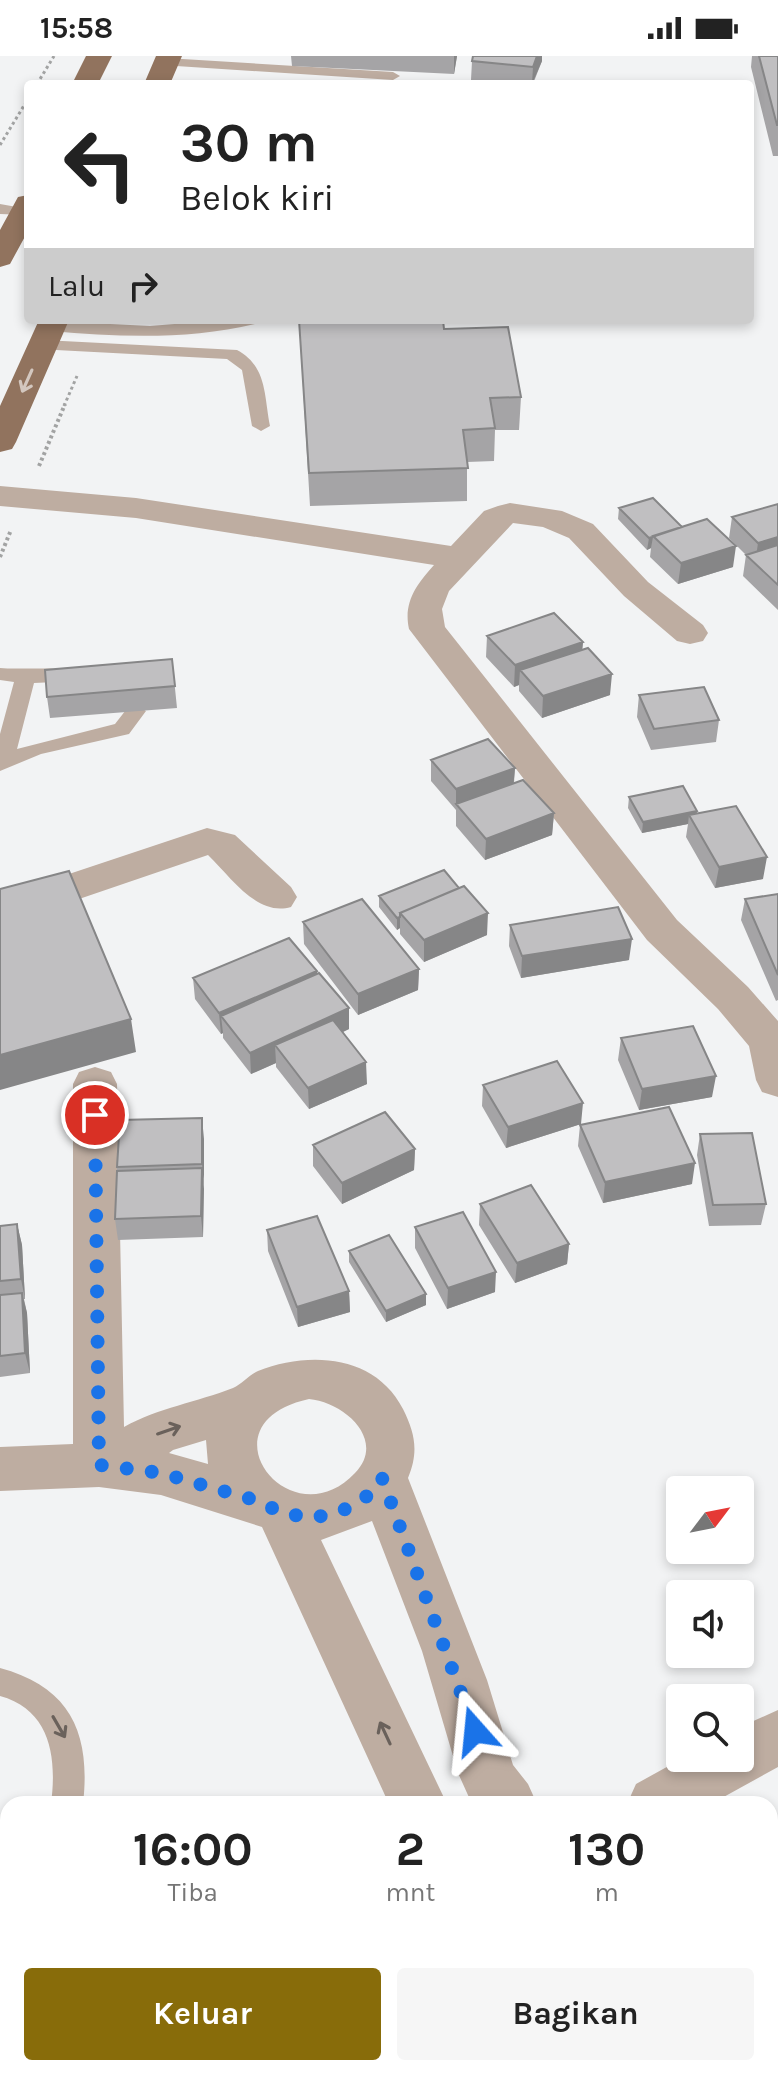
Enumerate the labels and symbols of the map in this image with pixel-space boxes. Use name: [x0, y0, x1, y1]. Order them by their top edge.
one-way arrow: [19, 369, 34, 393]
pin: [61, 1081, 129, 1149]
one-way arrow: [156, 1422, 181, 1437]
north arrow: [666, 1476, 754, 1564]
position arrow: [433, 1689, 517, 1773]
one-way arrow: [51, 1715, 67, 1738]
one-way arrow: [377, 1722, 392, 1746]

